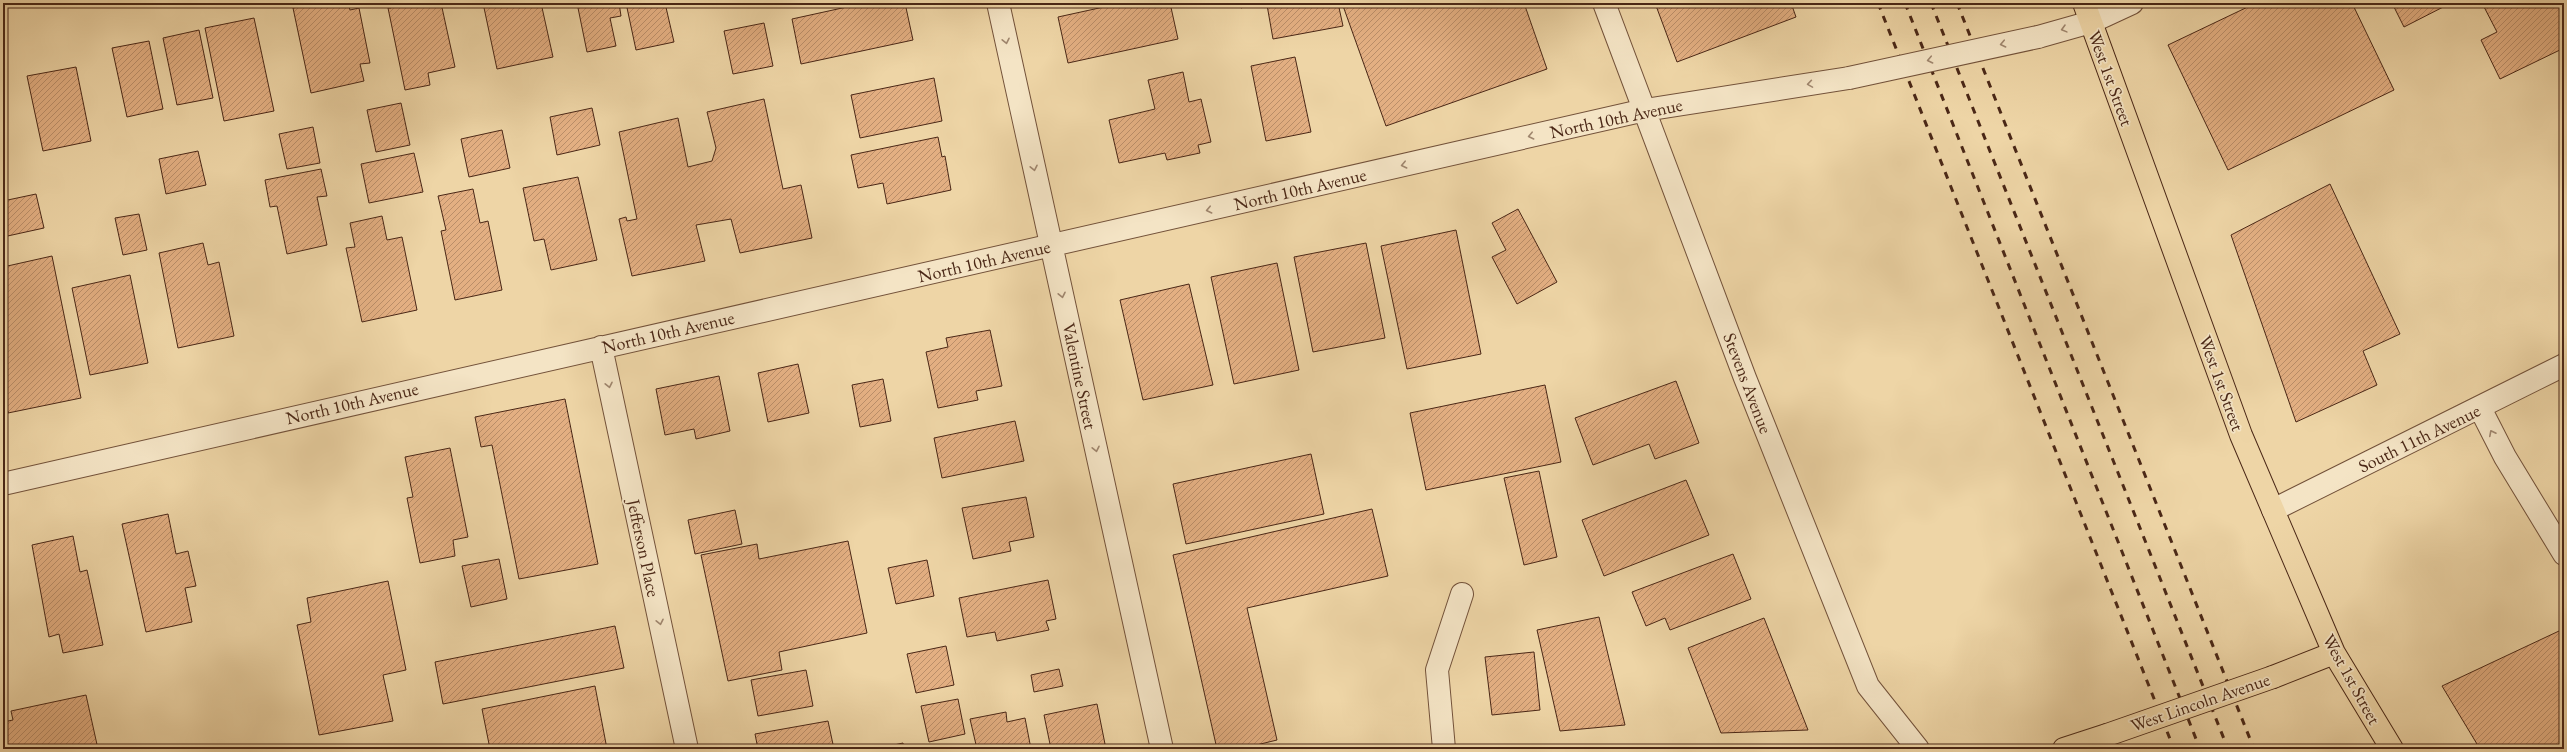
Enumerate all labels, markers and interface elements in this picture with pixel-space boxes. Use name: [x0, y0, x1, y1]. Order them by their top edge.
one-way arrow: [2061, 25, 2068, 33]
street label: West 1st Street: [2083, 27, 2139, 129]
one-way arrow: [1001, 38, 1009, 44]
one-way arrow: [2000, 39, 2006, 47]
one-way arrow: [1927, 55, 1933, 63]
one-way arrow: [1807, 79, 1813, 88]
street label: North 10th Avenue: [1547, 93, 1685, 143]
one-way arrow: [1528, 132, 1534, 140]
one-way arrow: [1401, 161, 1408, 169]
street label: North 10th Avenue: [1232, 163, 1368, 215]
one-way arrow: [1030, 165, 1038, 171]
one-way arrow: [1206, 205, 1213, 213]
street label: North 10th Avenue: [916, 235, 1052, 287]
one-way arrow: [1058, 292, 1066, 298]
street label: North 10th Avenue: [600, 306, 736, 358]
street label: Valentine Street: [1058, 321, 1103, 432]
street label: Stevens Avenue: [1718, 329, 1778, 437]
street label: West 1st Street: [2194, 332, 2250, 434]
street label: North 10th Avenue: [284, 377, 420, 429]
one-way arrow: [605, 382, 613, 388]
street label: South 11th Avenue: [2354, 399, 2484, 477]
one-way arrow: [2490, 429, 2497, 437]
one-way arrow: [1092, 446, 1100, 452]
street label: Jefferson Place: [622, 495, 666, 599]
one-way arrow: [656, 618, 664, 625]
street label: West 1st Street: [2318, 630, 2386, 729]
street label: West Lincoln Avenue: [2127, 667, 2273, 737]

